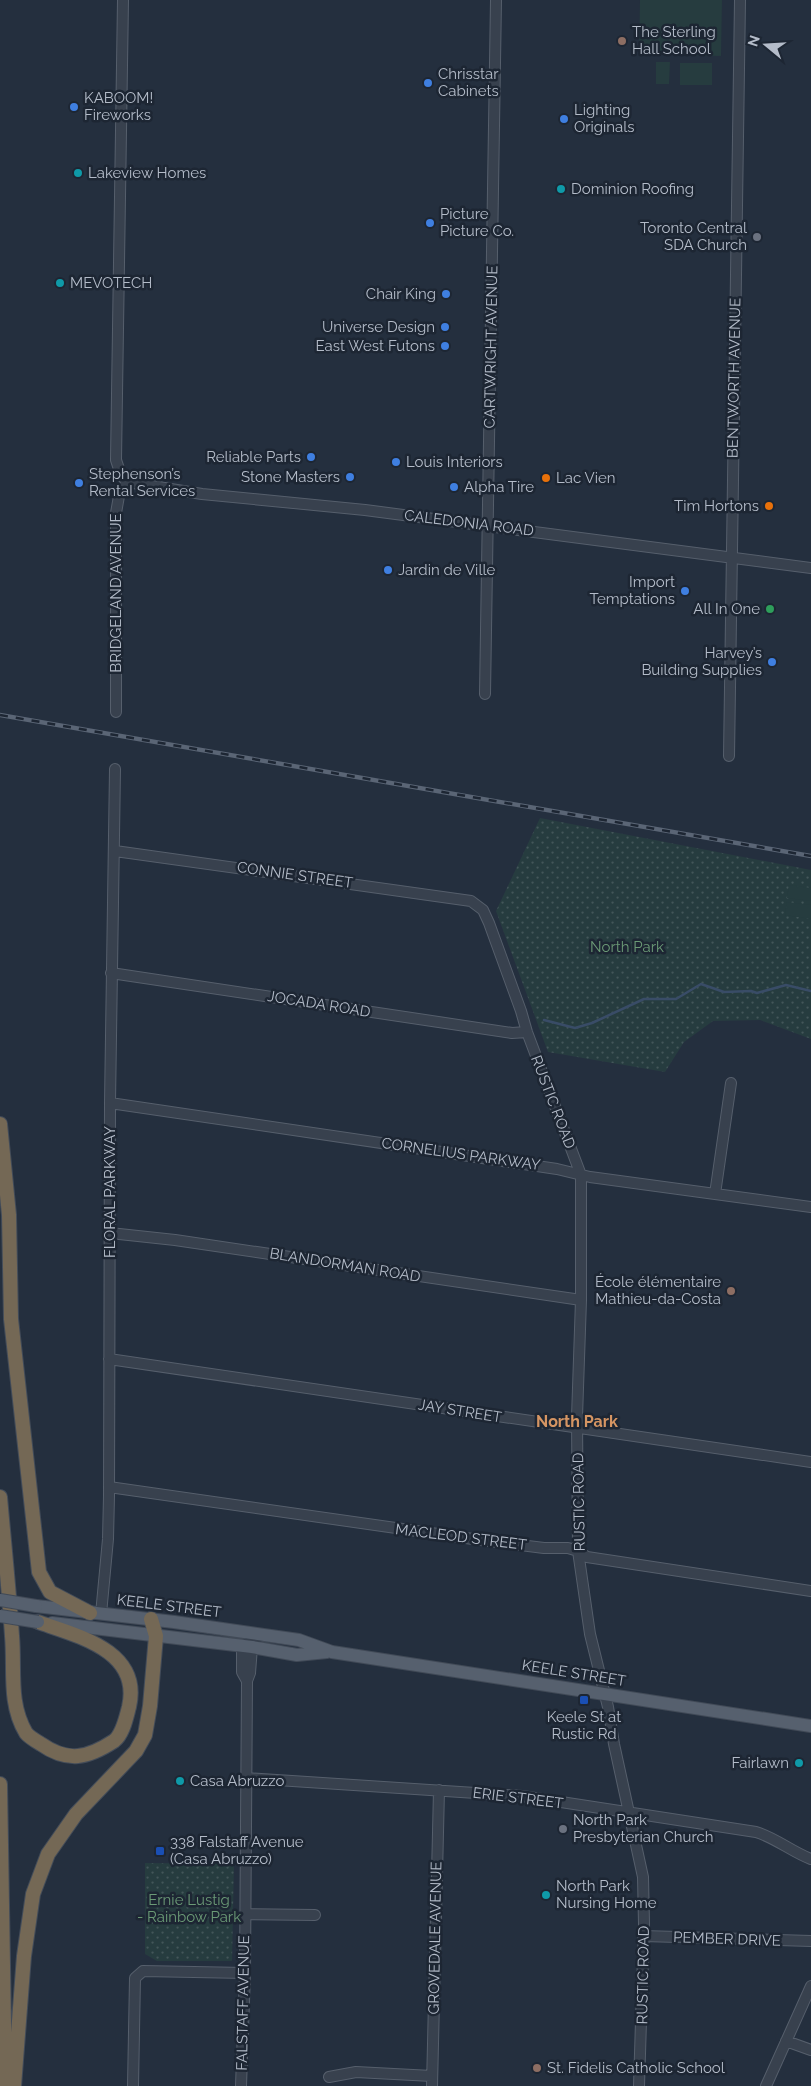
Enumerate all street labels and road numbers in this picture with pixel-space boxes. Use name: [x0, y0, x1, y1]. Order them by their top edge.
street label: CARTWRIGHT AVENUE: [481, 265, 501, 429]
street label: BENTWORTH AVENUE: [724, 298, 744, 458]
street label: CALEDONIA ROAD: [403, 506, 535, 540]
street label: BRIDGELAND AVENUE: [107, 513, 125, 673]
street label: CONNIE STREET: [236, 858, 354, 892]
street label: JOCADA ROAD: [266, 987, 372, 1021]
street label: RUSTIC ROAD: [527, 1053, 579, 1152]
street label: FLORAL PARKWAY: [101, 1126, 119, 1258]
street label: CORNELIUS PARKWAY: [380, 1134, 542, 1174]
street label: BLANDORMAN ROAD: [268, 1244, 422, 1286]
street label: JAY STREET: [417, 1396, 503, 1426]
street label: RUSTIC ROAD: [569, 1452, 589, 1552]
street label: MACLEOD STREET: [394, 1520, 528, 1554]
street label: KEELE STREET: [116, 1591, 222, 1621]
street label: KEELE STREET: [521, 1656, 627, 1690]
street label: ERIE STREET: [472, 1784, 564, 1812]
street label: GROVEDALE AVENUE: [425, 1861, 445, 2015]
street label: RUSTIC ROAD: [633, 1925, 653, 2025]
street label: PEMBER DRIVE: [673, 1928, 781, 1950]
street label: FALSTAFF AVENUE: [233, 1935, 253, 2071]

